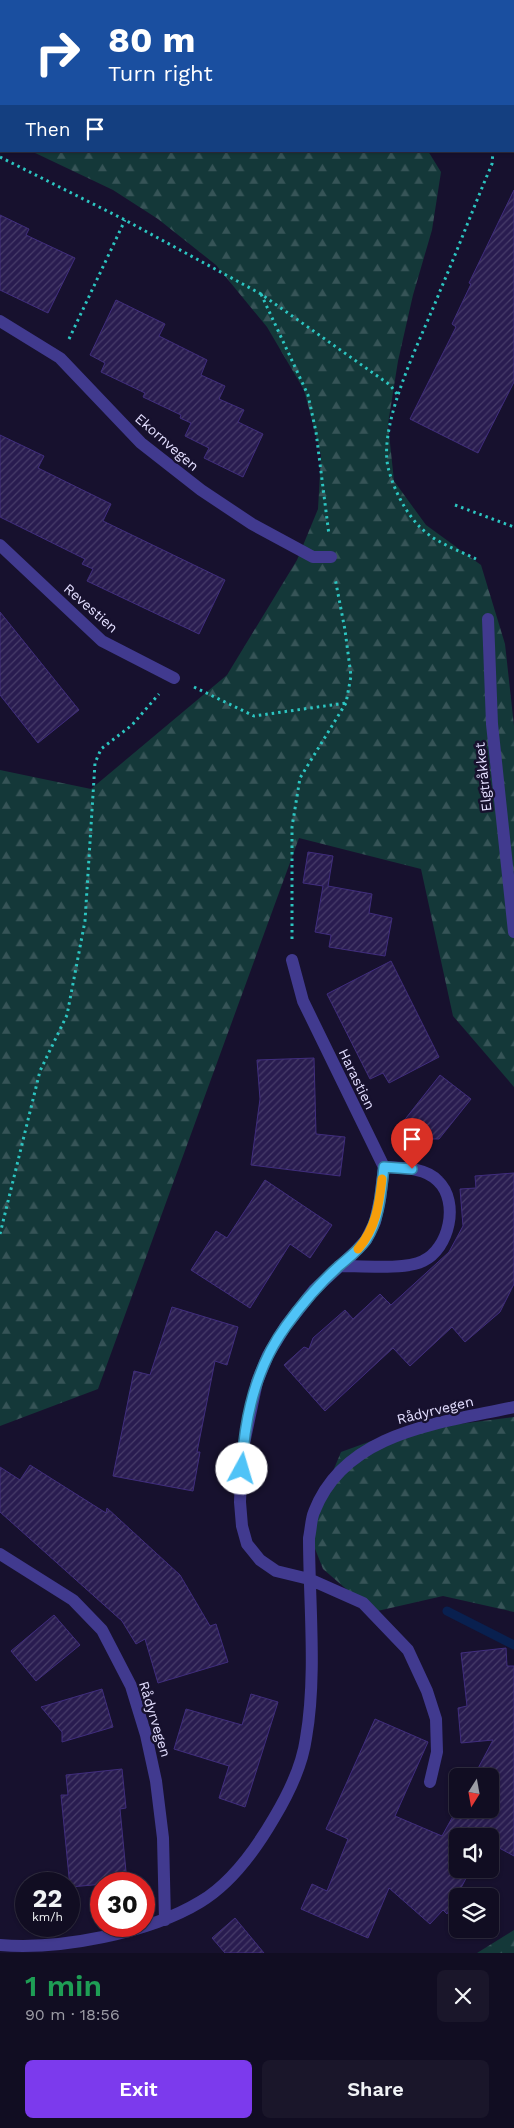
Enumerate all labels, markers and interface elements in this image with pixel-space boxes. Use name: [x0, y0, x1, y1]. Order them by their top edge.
text: 80 m: [108, 19, 195, 61]
icon: right: [25, 20, 90, 85]
text: Turn right: [108, 61, 213, 86]
icon: arrive: [81, 115, 109, 143]
text: Then: [25, 118, 71, 141]
street label: Ekornvegen: [132, 410, 202, 474]
street label: Revestien: [61, 580, 121, 636]
street label: Elgtråkket: [471, 742, 495, 812]
street label: Harastien: [336, 1046, 378, 1112]
pin: [391, 1118, 433, 1169]
icon: arrive: [398, 1125, 426, 1153]
street label: Rådyrvegen: [395, 1393, 475, 1427]
position arrow: [215, 1442, 267, 1494]
street label: Rådyrvegen: [136, 1679, 174, 1759]
north arrow: [449, 1768, 499, 1818]
map controls: [449, 1768, 499, 1938]
button: sound: [449, 1828, 499, 1878]
speed limit sign: 30: [90, 1872, 155, 1937]
text: 22: [33, 1884, 62, 1913]
button: layers: [449, 1888, 499, 1938]
text: km/h: [32, 1910, 63, 1924]
text: 1 min: [25, 1968, 102, 2003]
button: close: [437, 1970, 489, 2022]
text: 90 m · 18:56: [25, 2005, 120, 2024]
button: Exit: [25, 2060, 252, 2118]
button: Share: [262, 2060, 489, 2118]

